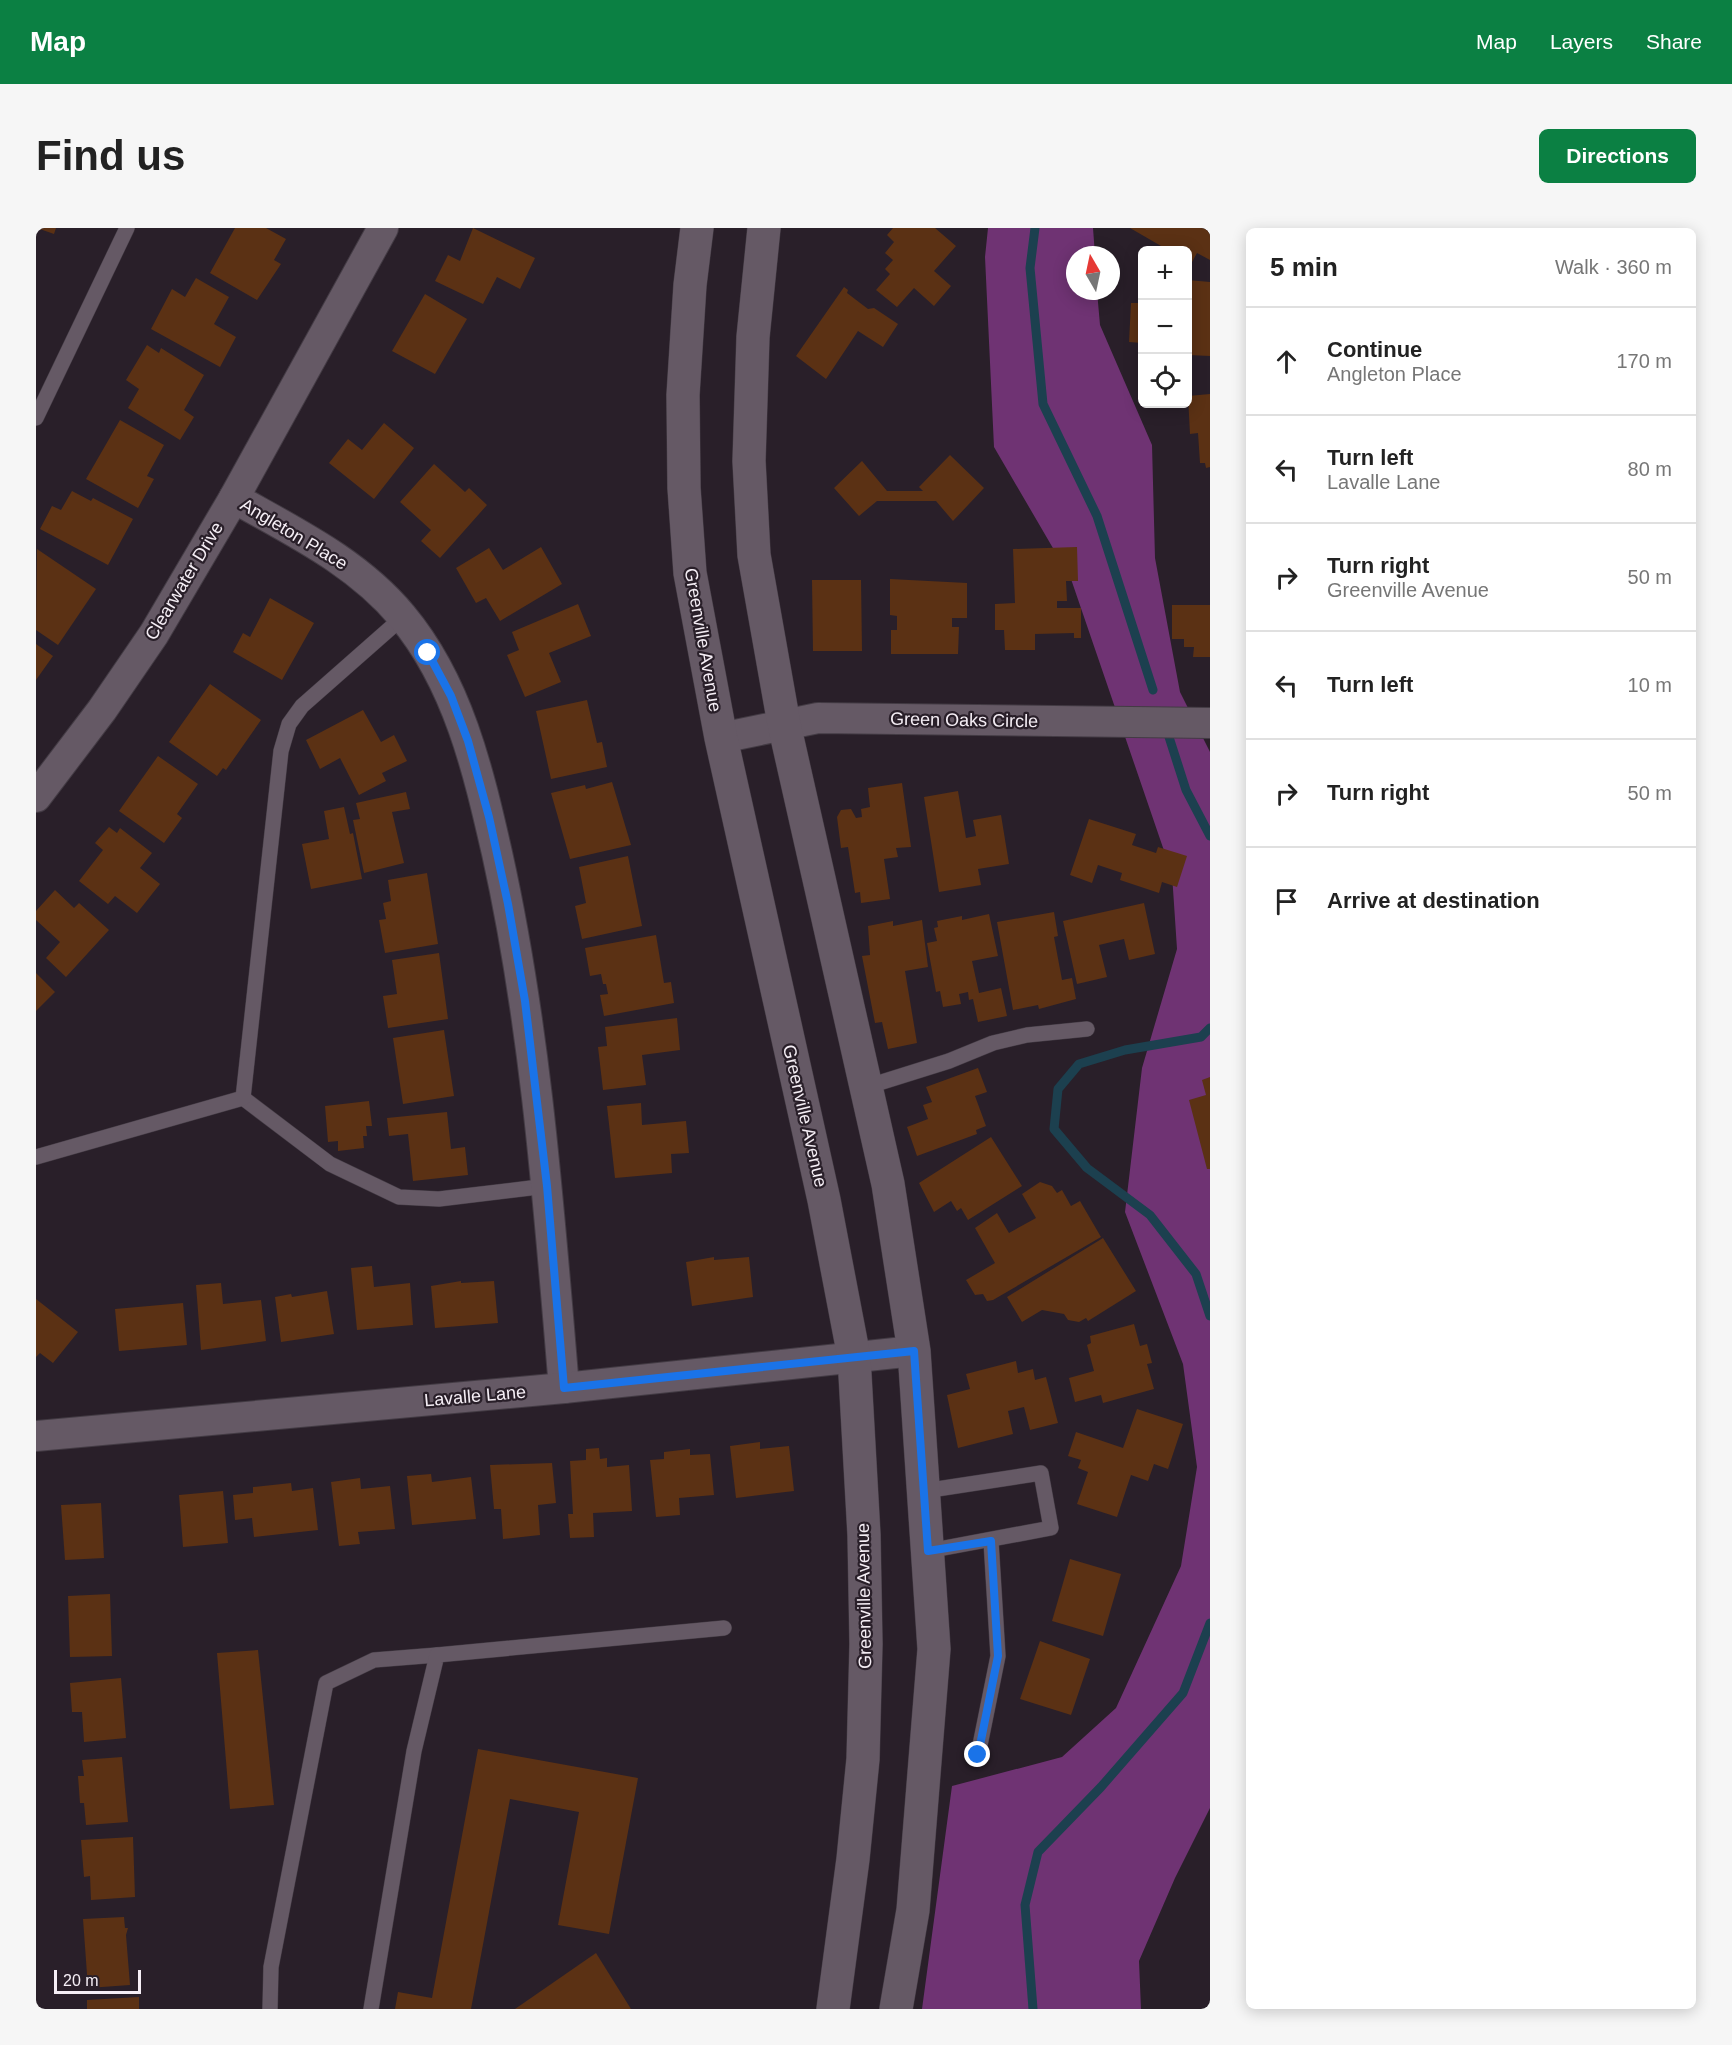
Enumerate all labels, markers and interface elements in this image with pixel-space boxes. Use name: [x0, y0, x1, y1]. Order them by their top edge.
text: Map: [30, 26, 86, 57]
text: Map: [1476, 30, 1517, 53]
text: Layers: [1550, 30, 1613, 53]
text: Share: [1646, 30, 1702, 53]
button: Directions: [1539, 129, 1696, 183]
text: Find us: [36, 132, 185, 179]
north arrow: [1066, 246, 1120, 300]
map controls: [1138, 246, 1192, 408]
button: +: [1138, 246, 1192, 300]
text: 5 min: [1270, 252, 1338, 282]
text: Walk · 360 m: [1555, 256, 1672, 278]
button: −: [1138, 300, 1192, 354]
text: Continue: [1327, 337, 1422, 362]
icon: ahead: [1270, 345, 1303, 378]
text: 170 m: [1616, 350, 1672, 372]
button: locate: [1138, 354, 1192, 408]
text: Angleton Place: [1327, 363, 1462, 385]
text: Turn left: [1327, 445, 1413, 470]
icon: left: [1270, 453, 1303, 486]
text: 80 m: [1628, 458, 1672, 480]
text: Lavalle Lane: [1327, 471, 1440, 493]
street label: Angleton Place: [237, 494, 351, 574]
street label: Clearwater Drive: [141, 518, 227, 644]
text: Turn right: [1327, 553, 1429, 578]
icon: right: [1270, 561, 1303, 594]
street label: Greenville Avenue: [680, 566, 726, 714]
text: 50 m: [1628, 566, 1672, 588]
text: Greenville Avenue: [1327, 579, 1489, 601]
route start: [414, 639, 440, 665]
icon: left: [1270, 669, 1303, 702]
text: Turn left: [1327, 672, 1413, 697]
text: 10 m: [1628, 674, 1672, 696]
street label: Green Oaks Circle: [890, 709, 1038, 731]
icon: right: [1270, 777, 1303, 810]
text: Turn right: [1327, 780, 1429, 805]
text: 50 m: [1628, 782, 1672, 804]
icon: arrive: [1270, 885, 1303, 918]
text: Arrive at destination: [1327, 888, 1540, 913]
street label: Greenville Avenue: [779, 1043, 831, 1189]
street label: Lavalle Lane: [423, 1382, 527, 1410]
street label: Greenville Avenue: [853, 1523, 875, 1669]
route end: [964, 1741, 990, 1767]
scale bar: [54, 1967, 141, 1994]
text: 20 m: [63, 1972, 99, 1989]

